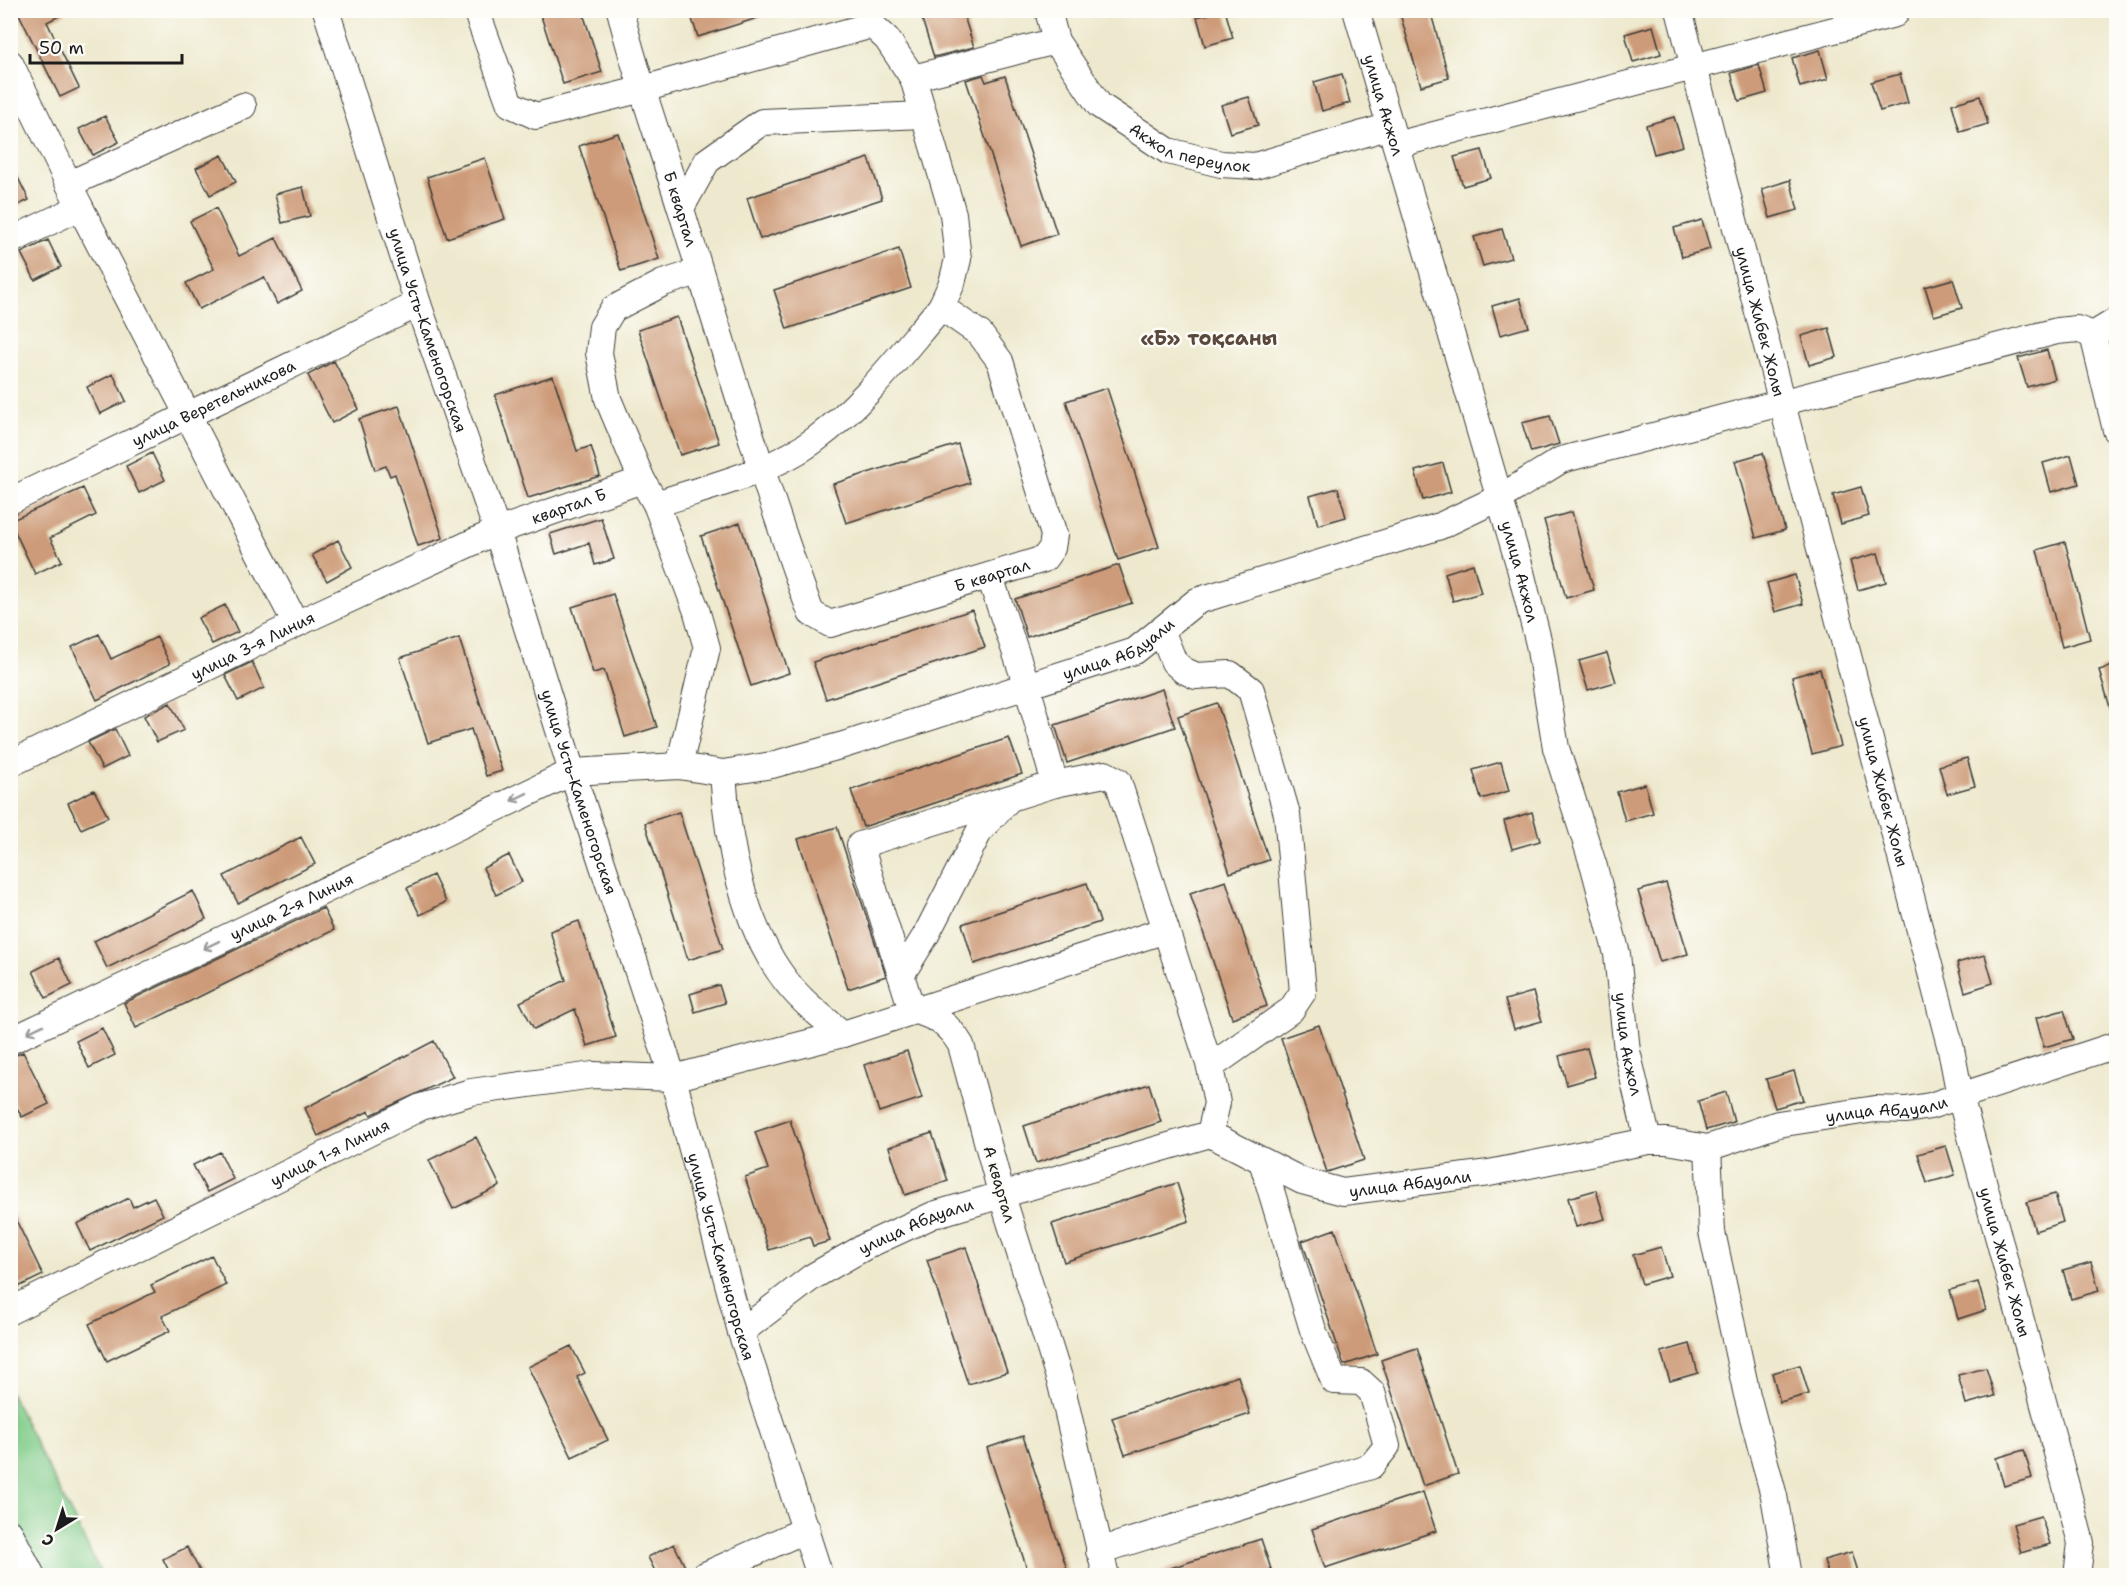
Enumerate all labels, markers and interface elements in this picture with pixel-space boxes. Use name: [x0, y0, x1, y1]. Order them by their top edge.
scale bar: [30, 27, 182, 65]
text: 50 m: [39, 36, 84, 60]
street label: улица Акжол: [1359, 52, 1408, 158]
street label: Акжол переулок: [1125, 118, 1252, 177]
street label: Б квартал: [659, 169, 702, 249]
street label: улица Усть-Каменогорская: [384, 225, 472, 435]
street label: улица Жибек Жолы: [1730, 244, 1790, 399]
district label: «Б» тоқсаны: [1141, 325, 1278, 351]
street label: улица Веретельникова: [128, 355, 299, 452]
street label: квартал Б: [529, 483, 609, 529]
street label: улица Акжол: [1496, 518, 1543, 625]
street label: Б квартал: [952, 554, 1033, 597]
street label: улица 3-я Линия: [187, 607, 318, 685]
street label: улица Абдуали: [1060, 613, 1179, 685]
street label: улица Усть-Каменогорская: [536, 687, 622, 897]
street label: улица Жибек Жолы: [1853, 715, 1913, 869]
one-way arrow: [511, 792, 529, 804]
street label: улица 2-я Линия: [227, 868, 357, 945]
one-way arrow: [202, 940, 220, 952]
street label: улица Акжол: [1610, 991, 1647, 1098]
one-way arrow: [27, 1024, 45, 1036]
street label: улица Абдуали: [1824, 1091, 1950, 1127]
street label: улица 1-я Линия: [267, 1114, 393, 1191]
street label: А квартал: [979, 1143, 1021, 1225]
street label: улица Усть-Каменогорская: [683, 1151, 759, 1363]
street label: улица Абдуали: [1348, 1165, 1473, 1202]
street label: улица Жибек Жолы: [1974, 1185, 2035, 1339]
street label: улица Абдуали: [855, 1194, 976, 1259]
north arrow: [27, 1499, 87, 1559]
text: С: [38, 1529, 58, 1552]

